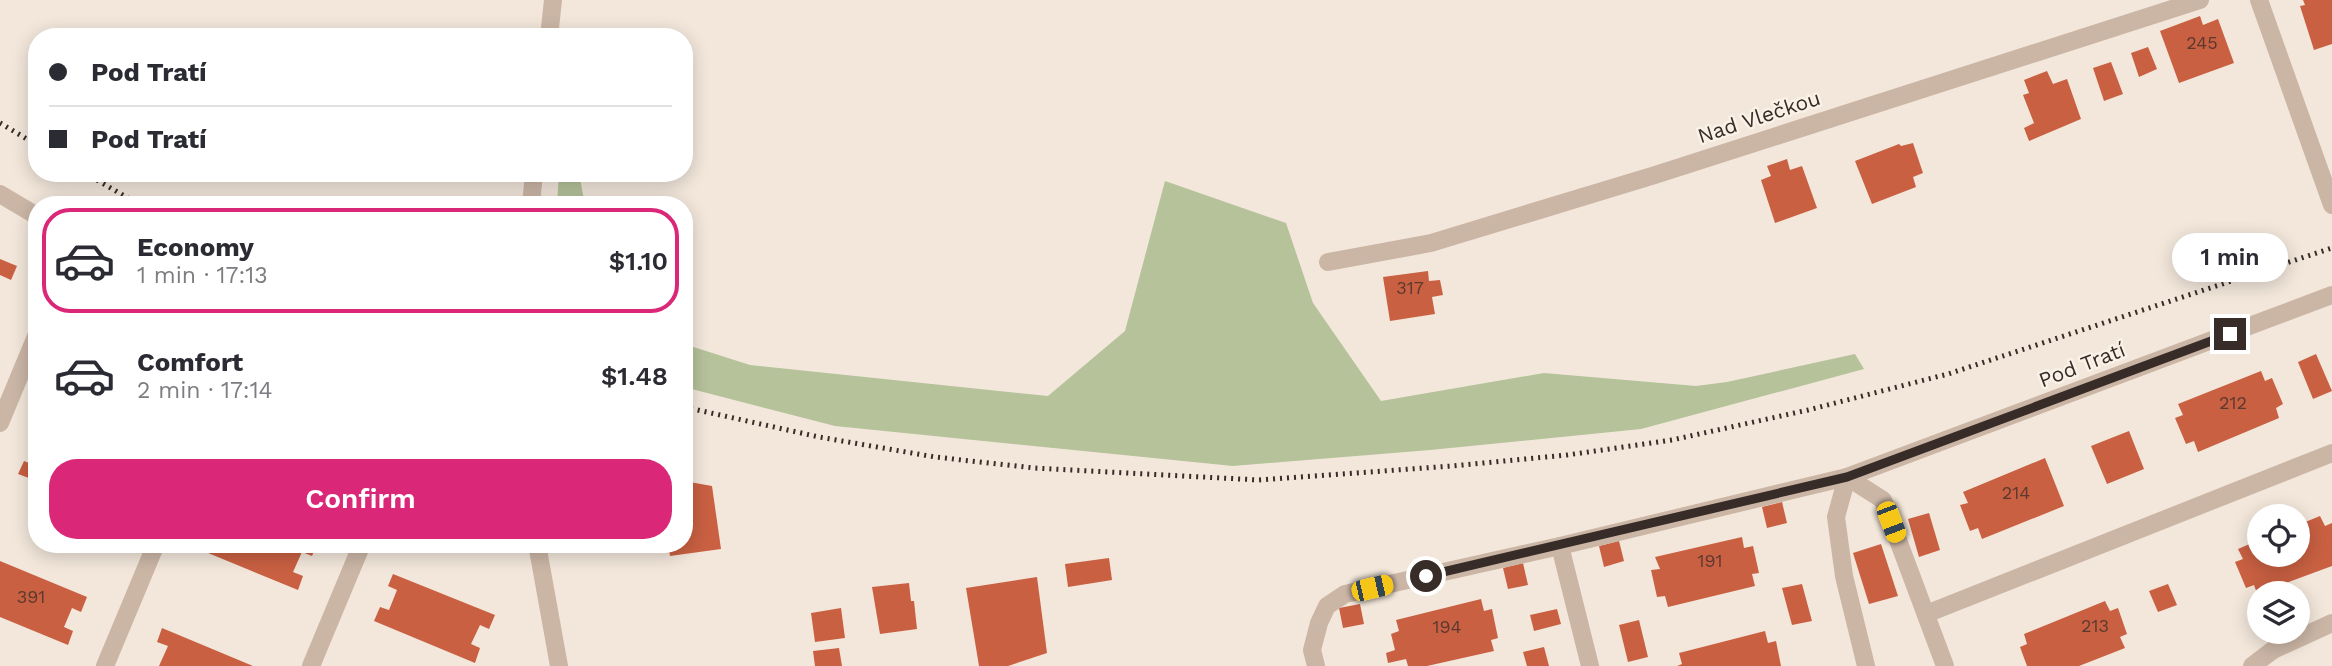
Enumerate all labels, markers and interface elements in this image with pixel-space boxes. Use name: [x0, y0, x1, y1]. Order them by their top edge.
house number: 245: [2186, 32, 2218, 53]
text: Pod Tratí: [91, 57, 207, 87]
street label: Nad Vlečkou: [1694, 85, 1823, 148]
text: Pod Tratí: [91, 124, 207, 154]
icon: car: [53, 229, 116, 292]
text: Economy: [137, 232, 254, 262]
callout: 1 min: [2172, 232, 2288, 282]
text: 1 min: [2200, 244, 2260, 271]
text: $1.10: [609, 246, 668, 276]
text: 1 min · 17:13: [137, 262, 268, 289]
house number: 317: [1396, 277, 1424, 298]
route end: [2214, 318, 2246, 350]
street label: Pod Tratí: [2035, 337, 2129, 392]
icon: car: [53, 344, 116, 407]
text: Comfort: [137, 347, 243, 377]
text: $1.48: [601, 361, 668, 391]
text: 2 min · 17:14: [137, 377, 273, 404]
house number: 212: [2219, 392, 2247, 413]
button: Confirm: [49, 459, 672, 539]
house number: 214: [2002, 482, 2030, 503]
car: [1874, 499, 1909, 545]
map controls: [2247, 504, 2310, 644]
button: locate: [2247, 504, 2310, 567]
house number: 191: [1697, 550, 1723, 571]
route start: [1410, 560, 1442, 592]
car: [1350, 573, 1395, 603]
button: layers: [2247, 581, 2310, 644]
house number: 391: [17, 586, 45, 607]
house number: 213: [2081, 615, 2109, 636]
house number: 194: [1432, 616, 1462, 637]

